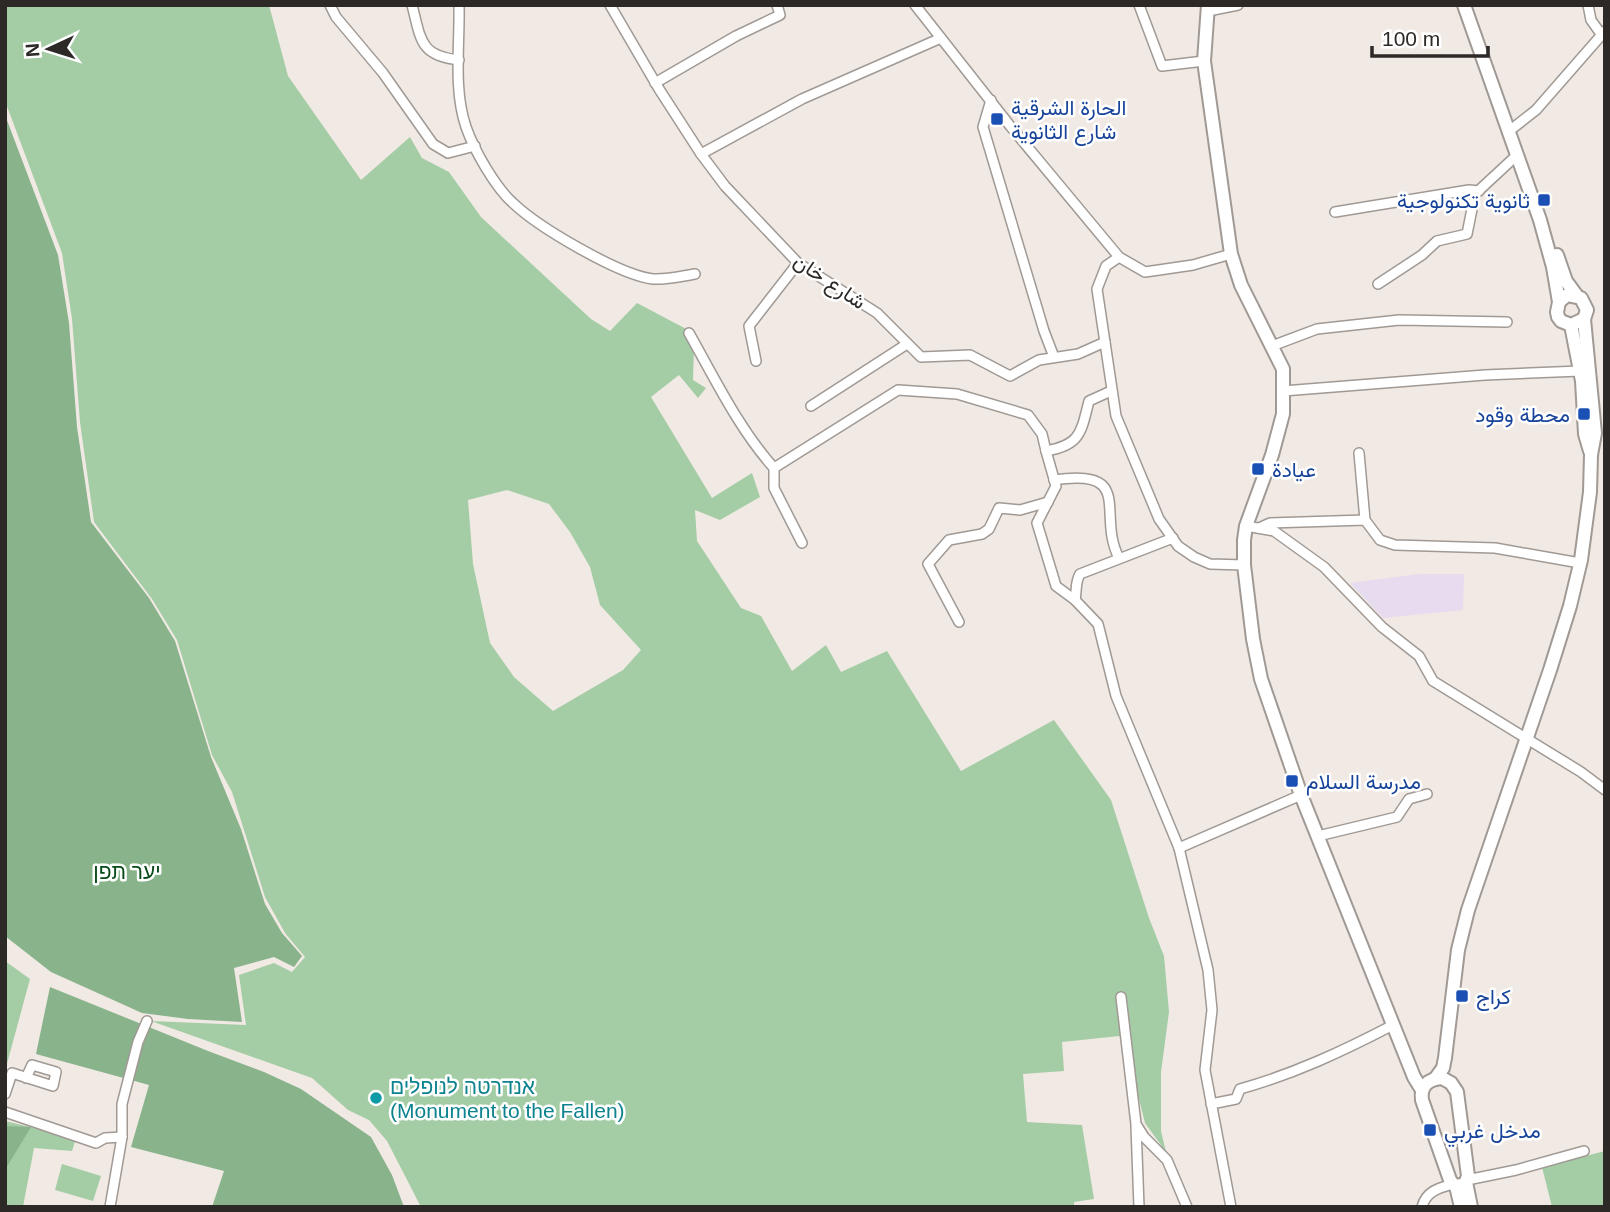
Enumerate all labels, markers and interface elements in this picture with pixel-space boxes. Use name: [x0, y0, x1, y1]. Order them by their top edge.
north arrow: [14, 14, 84, 84]
scale bar: [1372, 14, 1488, 58]
text: 100 m: [1382, 27, 1440, 50]
text: N: [22, 43, 43, 58]
place label: الحارة الشرقية شارع الثانوية: [1011, 96, 1126, 146]
marker: الحارة الشرقية شارع الثانوية: [989, 111, 1005, 127]
place label: ثانوية تكنولوجية: [1397, 189, 1530, 214]
marker: ثانوية تكنولوجية: [1536, 192, 1552, 208]
street label: شارع خان: [788, 249, 870, 316]
place label: محطة وقود: [1475, 403, 1570, 428]
marker: محطة وقود: [1576, 406, 1592, 422]
place label: عيادة: [1272, 458, 1316, 482]
marker: عيادة: [1250, 461, 1266, 477]
place label: مدرسة السلام: [1306, 770, 1421, 796]
marker: مدرسة السلام: [1284, 773, 1300, 789]
park label: יער תפן: [93, 860, 161, 883]
place label: كراج: [1476, 985, 1511, 1011]
marker: كراج: [1454, 988, 1470, 1004]
place label: אנדרטה לנופלים (Monument to the Fallen): [390, 1075, 625, 1122]
marker: אנדרטה לנופלים (Monument to the Fallen): [368, 1090, 384, 1106]
place label: مدخل غربي: [1444, 1119, 1541, 1148]
marker: مدخل غربي: [1422, 1122, 1438, 1138]

